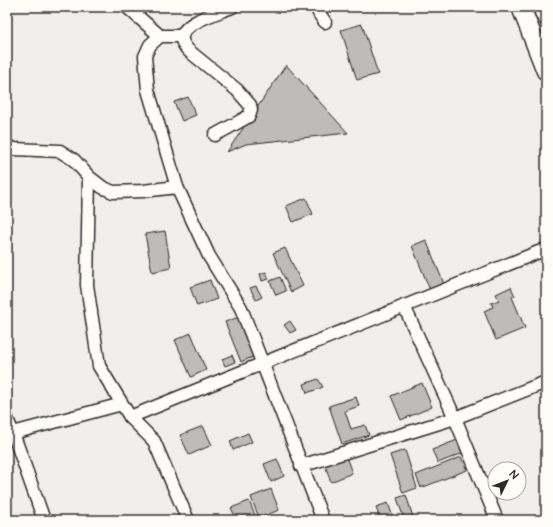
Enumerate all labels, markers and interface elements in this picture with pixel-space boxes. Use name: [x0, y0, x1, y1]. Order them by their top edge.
north arrow: [487, 461, 527, 501]
text: N: [506, 467, 522, 482]

